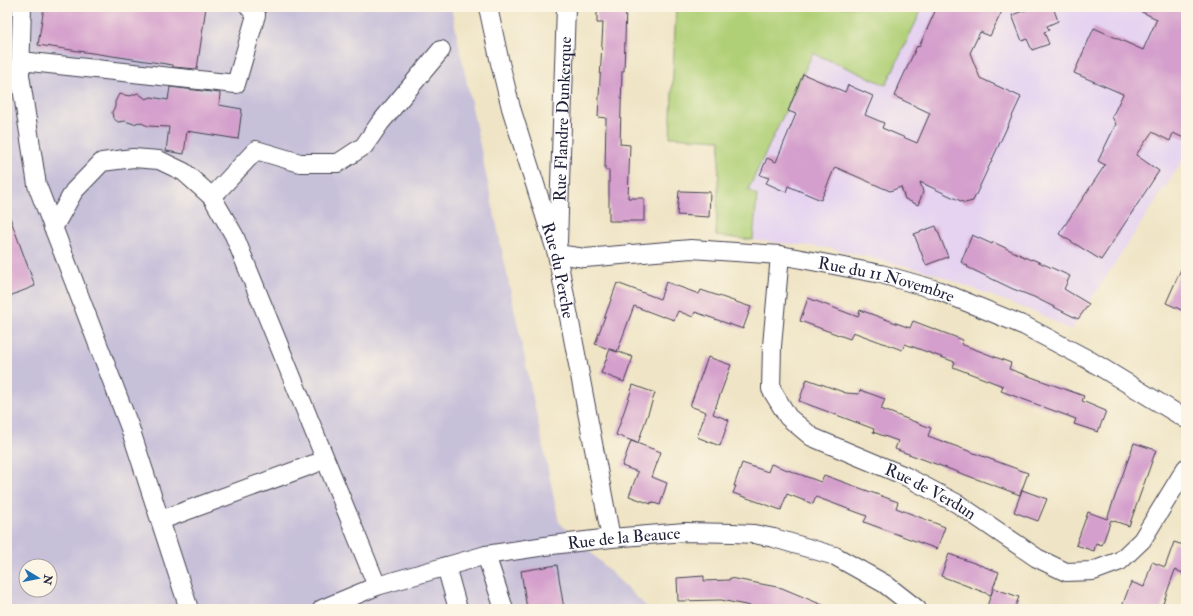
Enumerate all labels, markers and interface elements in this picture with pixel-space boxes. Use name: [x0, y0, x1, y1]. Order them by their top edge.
street label: Rue Flandre Dunkerque: [549, 36, 575, 202]
street label: Rue du Perche: [537, 220, 580, 320]
street label: Rue du 11 Novembre: [817, 252, 958, 307]
street label: Rue de Verdun: [882, 458, 981, 524]
street label: Rue de la Beauce: [566, 522, 681, 554]
north arrow: [18, 558, 58, 598]
text: N: [40, 573, 55, 587]

